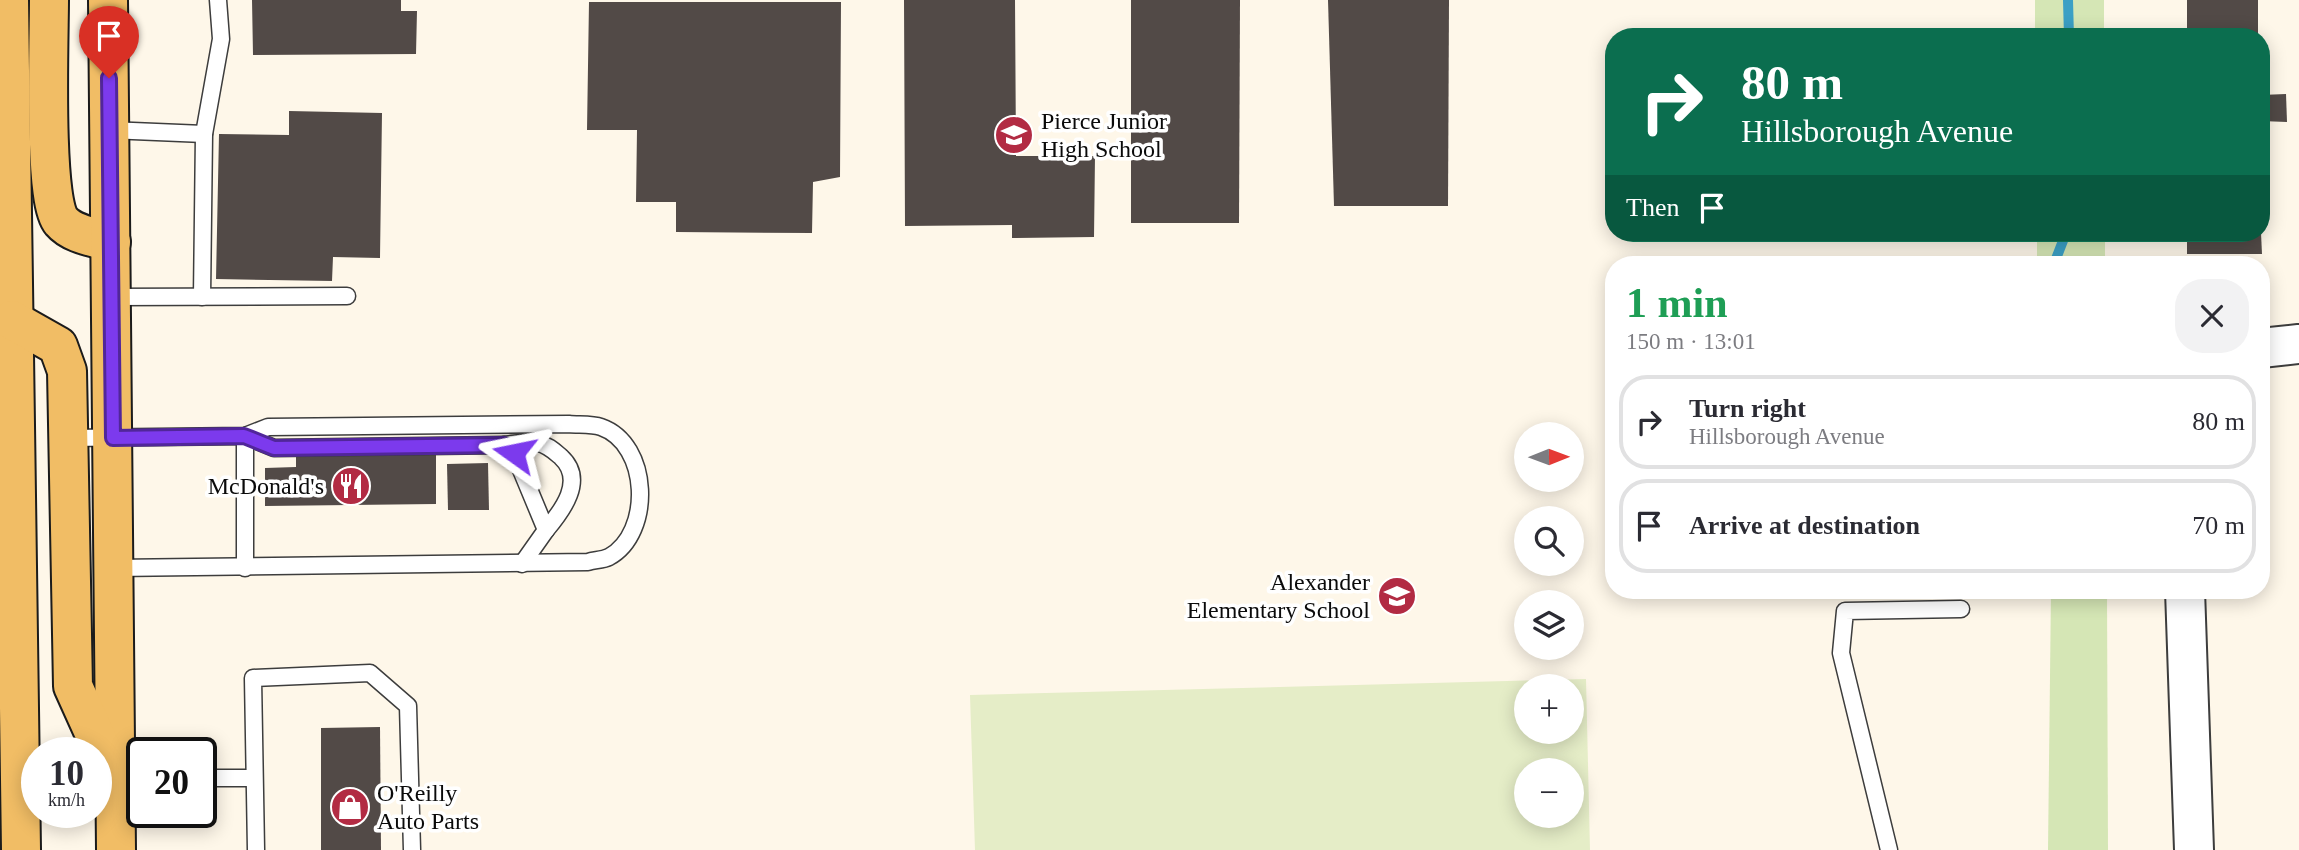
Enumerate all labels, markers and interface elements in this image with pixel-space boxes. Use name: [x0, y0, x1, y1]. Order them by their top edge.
pin: [79, 6, 139, 78]
icon: arrive: [90, 17, 128, 55]
text: 80 m: [1741, 55, 1843, 110]
icon: right: [1626, 56, 1717, 147]
place label: Pierce Junior High School: [1041, 108, 1167, 162]
text: Hillsborough Avenue: [1741, 113, 2013, 149]
school or university icon: Pierce Junior High School: [993, 114, 1035, 156]
icon: arrive: [1693, 189, 1731, 227]
text: Then: [1626, 193, 1679, 222]
button: close: [2175, 279, 2249, 353]
text: 1 min: [1626, 280, 1728, 326]
text: 150 m · 13:01: [1626, 329, 1756, 354]
text: Turn right: [1689, 394, 1806, 423]
icon: right: [1630, 403, 1668, 441]
text: 80 m: [2192, 407, 2245, 436]
position arrow: [477, 416, 551, 490]
north arrow: [1514, 422, 1584, 492]
map controls: [1514, 422, 1584, 828]
text: Hillsborough Avenue: [1689, 424, 1885, 449]
restaurant icon: McDonald's: [330, 465, 372, 507]
place label: McDonald's: [208, 473, 324, 499]
button: search: [1514, 506, 1584, 576]
icon: arrive: [1630, 507, 1668, 545]
text: Arrive at destination: [1689, 511, 1920, 540]
text: 70 m: [2192, 511, 2245, 540]
place label: Alexander Elementary School: [1187, 569, 1370, 623]
school or university icon: Alexander Elementary School: [1376, 575, 1418, 617]
button: layers: [1514, 590, 1584, 660]
button: +: [1514, 674, 1584, 744]
speed limit sign: 20: [126, 737, 217, 828]
text: 10: [49, 754, 84, 793]
button: −: [1514, 758, 1584, 828]
place label: O'Reilly Auto Parts: [377, 780, 479, 834]
shop icon: O'Reilly Auto Parts: [329, 786, 371, 828]
text: km/h: [48, 790, 85, 810]

